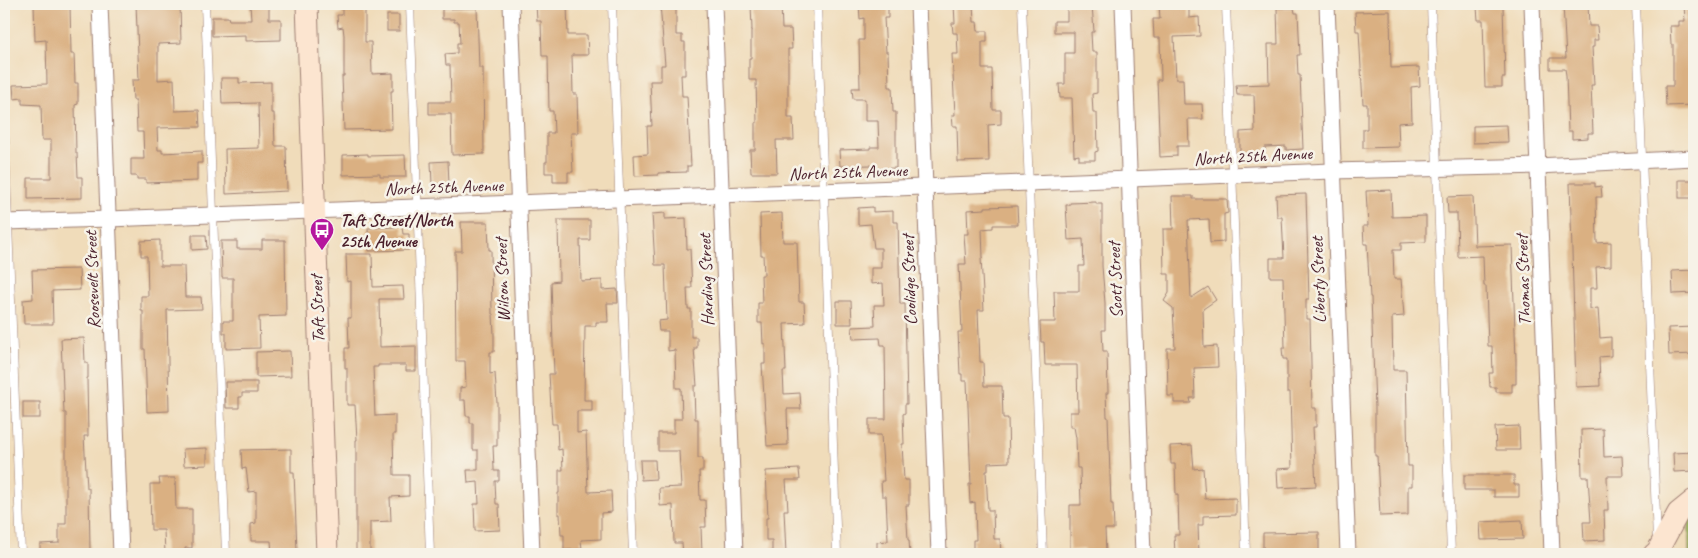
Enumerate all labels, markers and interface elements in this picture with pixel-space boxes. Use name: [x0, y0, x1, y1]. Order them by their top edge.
street label: North 25th Avenue: [1193, 142, 1314, 170]
street label: North 25th Avenue: [789, 159, 909, 185]
street label: North 25th Avenue: [385, 174, 505, 200]
place label: Taft Street/North 25th Avenue: [340, 209, 454, 252]
bus stop icon: Taft Street/North 25th Avenue: [309, 217, 335, 251]
street label: Roosevelt Street: [79, 229, 105, 329]
street label: Harding Street: [693, 231, 719, 327]
street label: Coolidge Street: [896, 231, 922, 326]
street label: Thomas Street: [1510, 231, 1536, 326]
street label: Liberty Street: [1305, 234, 1331, 324]
street label: Wilson Street: [489, 235, 514, 322]
street label: Scott Street: [1103, 238, 1127, 318]
street label: Taft Street: [305, 272, 329, 343]

